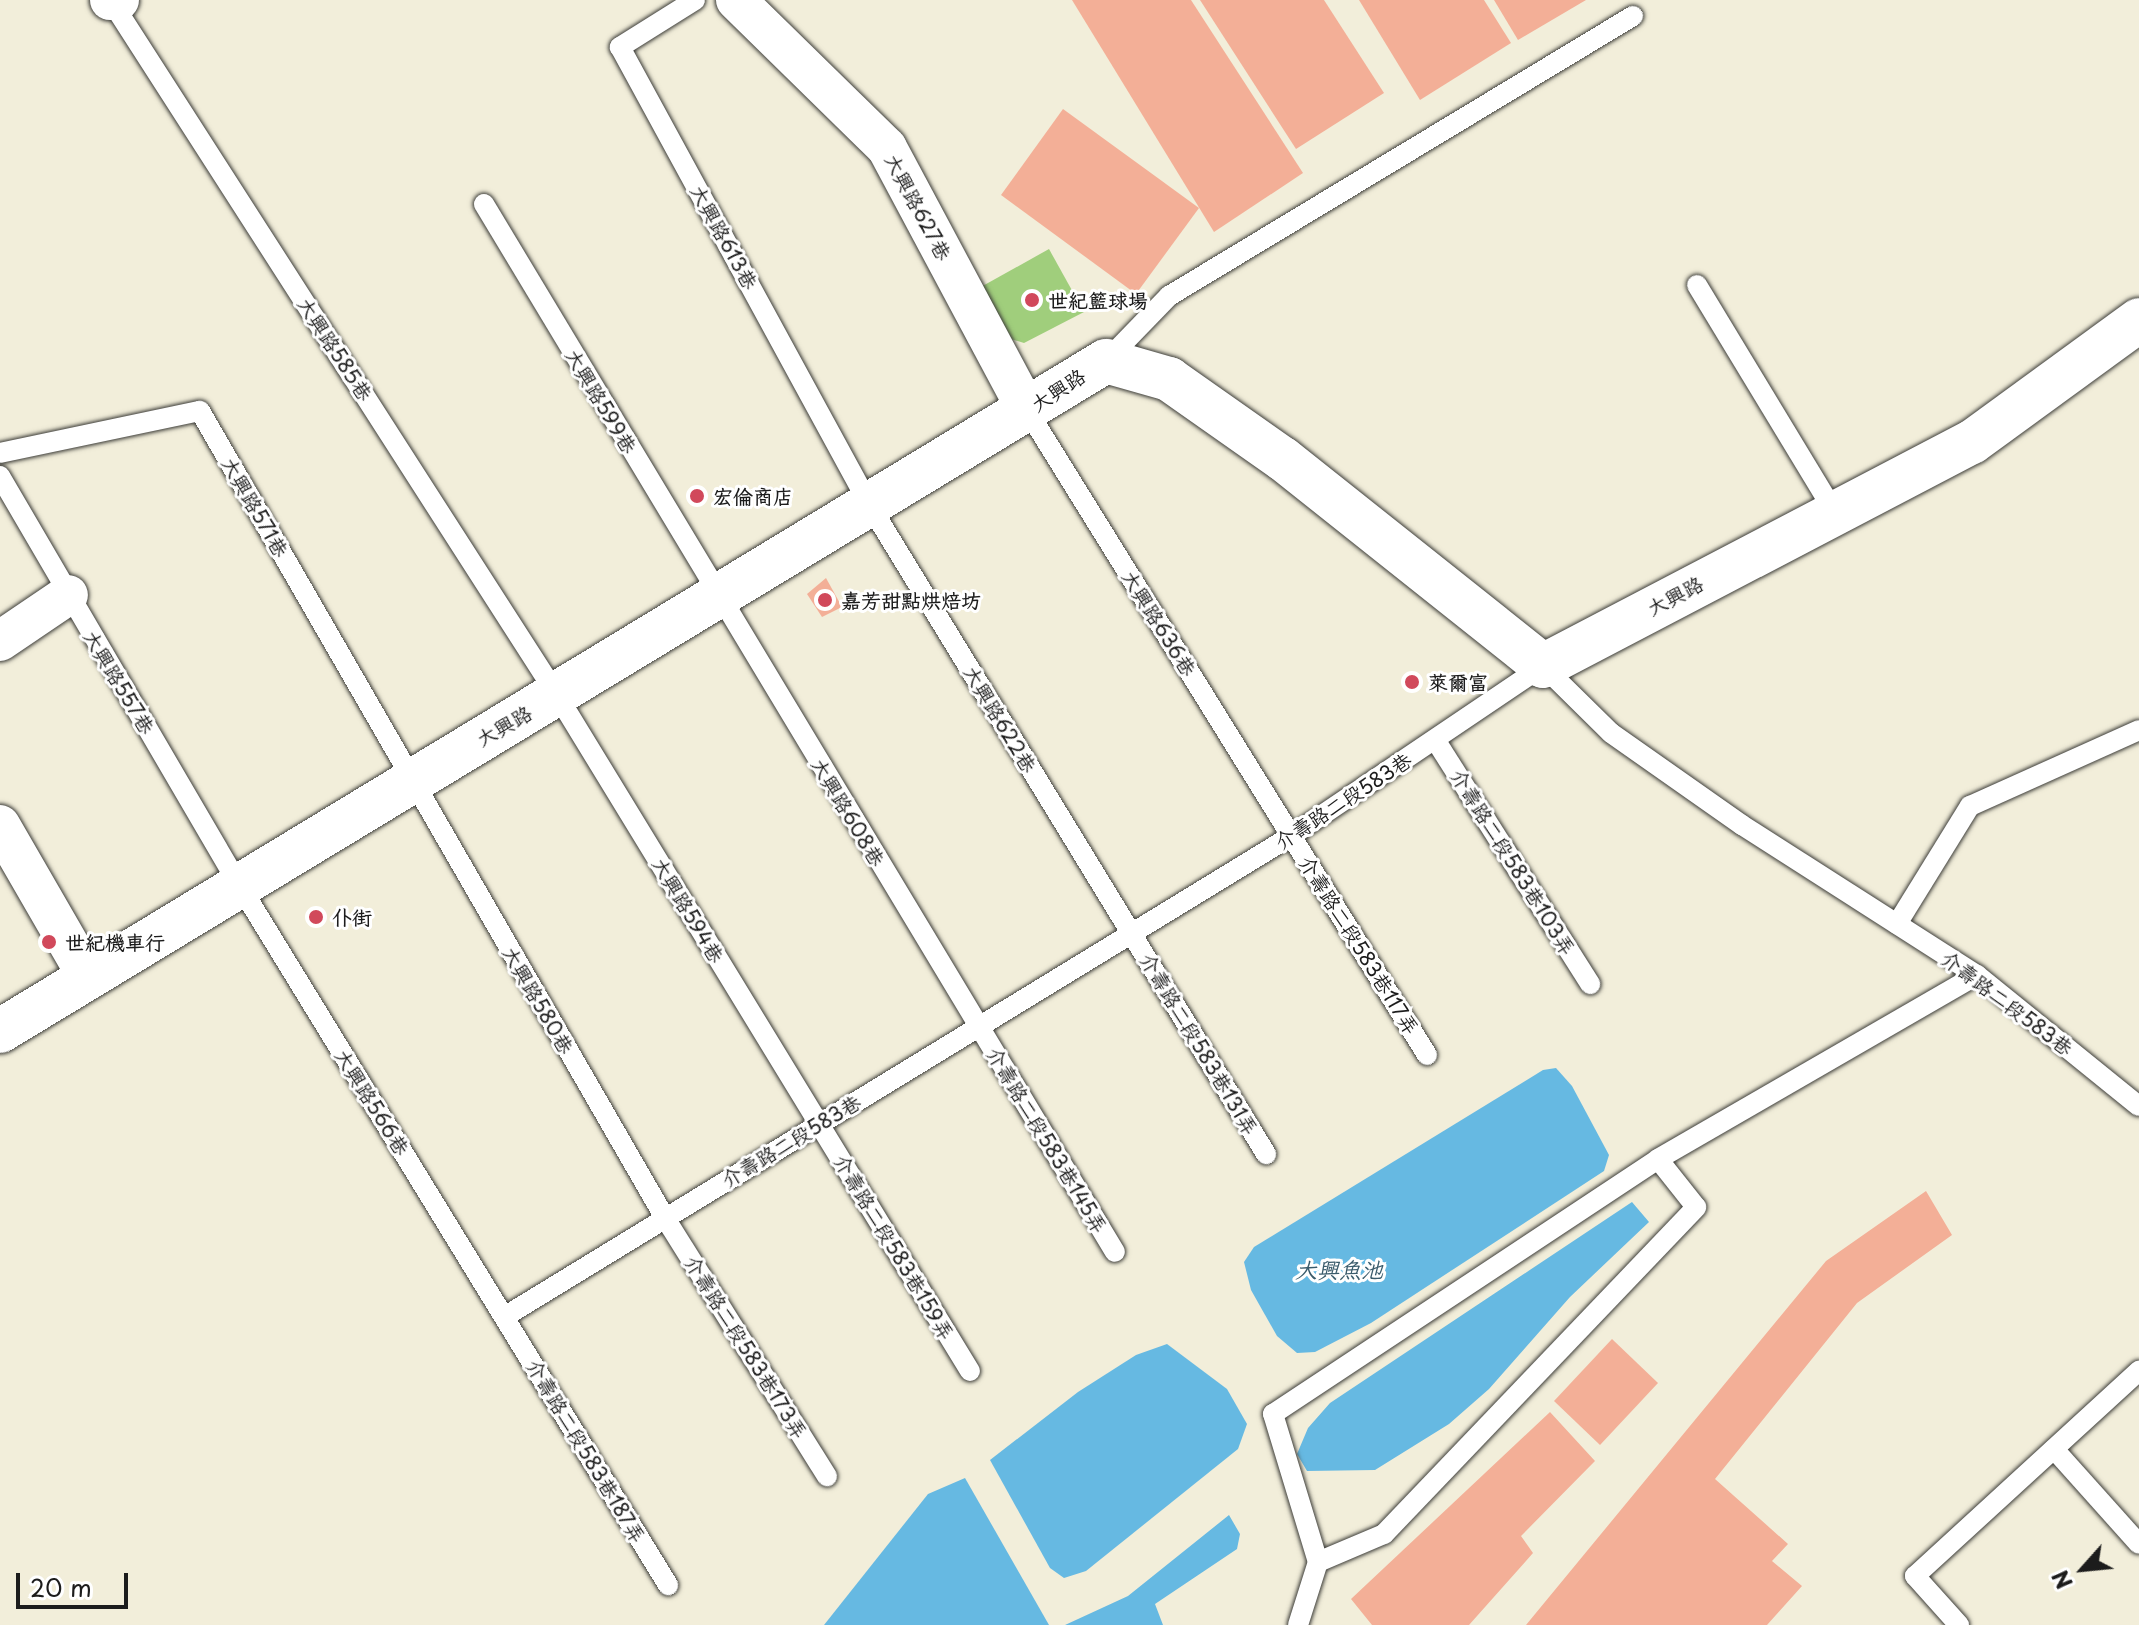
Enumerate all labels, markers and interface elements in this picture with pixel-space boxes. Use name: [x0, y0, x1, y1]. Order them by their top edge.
street label: 大興路627巷: [880, 150, 956, 264]
street label: 大興路613巷: [685, 181, 763, 293]
place label: 世紀籃球場: [1048, 288, 1148, 312]
marker: 世紀籃球場: [1023, 291, 1041, 309]
street label: 大興路585巷: [293, 293, 377, 405]
street label: 大興路599巷: [560, 344, 642, 458]
street label: 大興路: [1026, 364, 1090, 416]
street label: 大興路571巷: [217, 453, 293, 561]
place label: 宏倫商店: [713, 484, 793, 508]
marker: 宏倫商店: [688, 487, 706, 505]
street label: 大興路636巷: [1117, 566, 1201, 680]
street label: 大興路: [1643, 571, 1707, 621]
place label: 嘉芳甜點烘焙坊: [841, 588, 981, 612]
marker: 嘉芳甜點烘焙坊: [816, 591, 834, 609]
street label: 大興路557巷: [79, 626, 159, 738]
street label: 大興路622巷: [959, 661, 1041, 777]
place label: 萊爾富: [1428, 670, 1488, 694]
marker: 萊爾富: [1403, 673, 1421, 691]
street label: 大興路: [472, 701, 536, 751]
street label: 介壽路二段583巷: [1270, 748, 1416, 854]
street label: 大興路608巷: [806, 754, 890, 870]
street label: 介壽路二段583巷103弄: [1446, 764, 1580, 960]
street label: 介壽路二段583巷117弄: [1294, 851, 1424, 1039]
street label: 大興路594巷: [647, 853, 729, 967]
place label: 仆街: [332, 905, 372, 929]
marker: 仆街: [307, 908, 325, 926]
place label: 世紀機車行: [65, 930, 165, 954]
marker: 世紀機車行: [40, 933, 58, 951]
street label: 大興路580巷: [498, 942, 578, 1058]
street label: 介壽路二段583巷: [1937, 946, 2077, 1060]
street label: 介壽路二段583巷131弄: [1135, 949, 1263, 1139]
street label: 介壽路二段583巷145弄: [982, 1043, 1112, 1237]
street label: 大興路566巷: [330, 1045, 414, 1159]
street label: 介壽路二段583巷: [717, 1090, 865, 1192]
street label: 介壽路二段583巷159弄: [829, 1150, 959, 1344]
street label: 介壽路二段583巷173弄: [680, 1251, 812, 1443]
water label: 大興魚池: [1295, 1256, 1383, 1282]
street label: 介壽路二段583巷187弄: [522, 1355, 650, 1547]
north arrow: [2043, 1529, 2123, 1609]
scale bar: [20, 1557, 132, 1607]
text: N: [2043, 1565, 2080, 1595]
text: 20 m: [30, 1569, 92, 1605]

